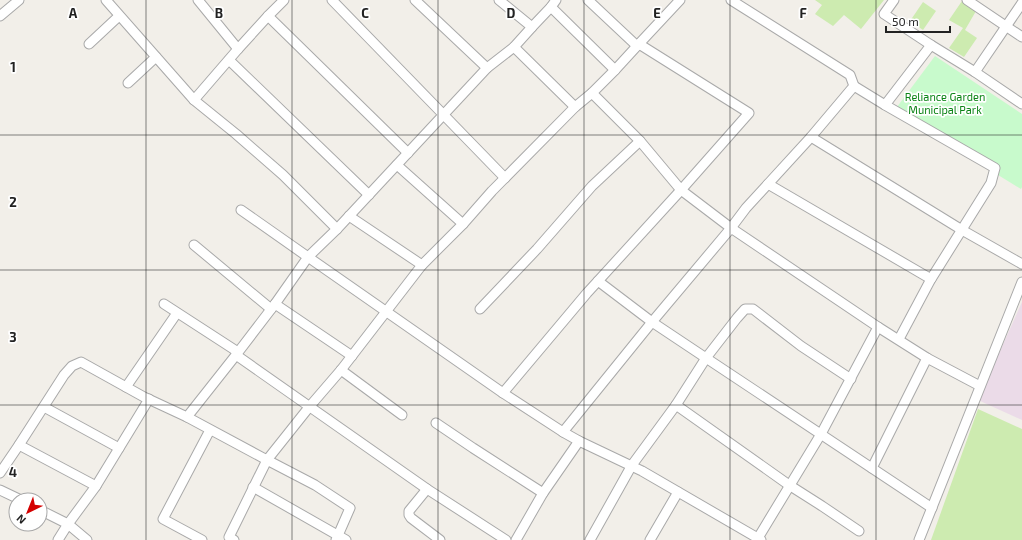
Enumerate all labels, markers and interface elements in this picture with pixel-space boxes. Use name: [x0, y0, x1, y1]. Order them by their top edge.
text: A: [69, 5, 78, 21]
text: B: [215, 5, 223, 21]
text: C: [361, 5, 369, 21]
text: D: [507, 5, 516, 21]
text: E: [653, 5, 661, 21]
text: F: [799, 5, 807, 21]
scale bar: [886, 8, 950, 34]
text: 50 m: [892, 14, 919, 28]
text: 1: [10, 59, 16, 75]
park label: Reliance Garden Municipal Park: [905, 90, 985, 116]
text: 2: [9, 194, 17, 210]
text: 3: [9, 329, 17, 345]
text: 4: [9, 464, 17, 480]
north arrow: [8, 492, 48, 532]
text: N: [13, 512, 28, 527]

